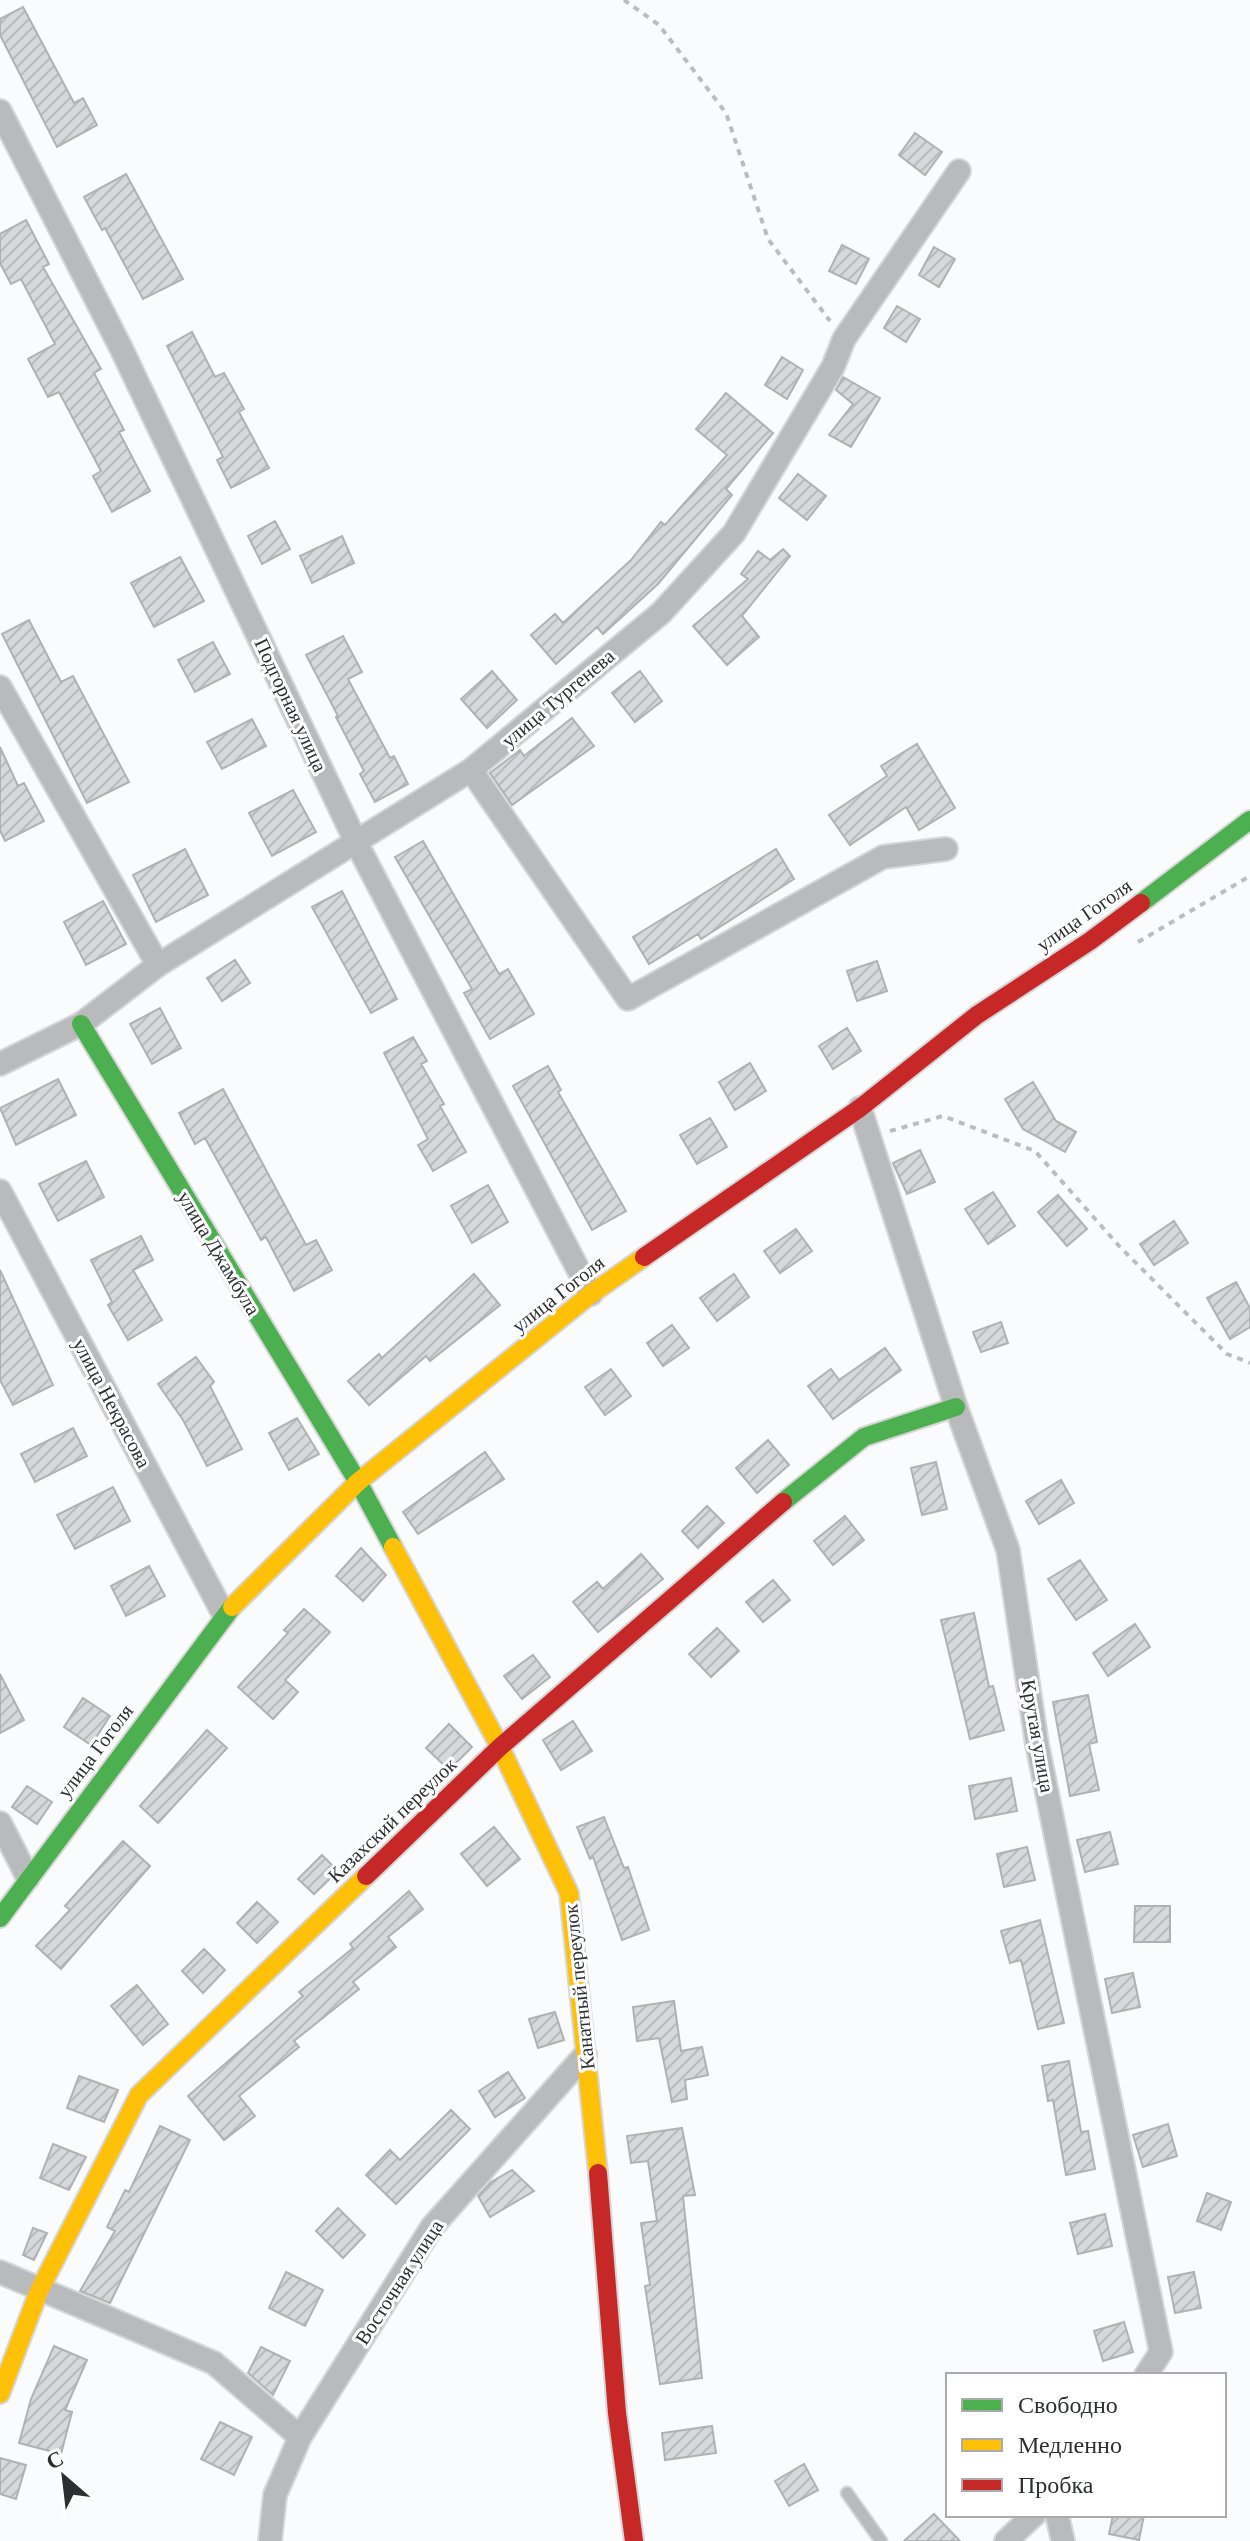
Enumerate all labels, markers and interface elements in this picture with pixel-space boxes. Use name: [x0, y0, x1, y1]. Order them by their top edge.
street label: Подгорная улица: [250, 635, 332, 776]
street label: улица Тургенева: [497, 644, 619, 752]
street label: улица Гоголя: [1032, 874, 1136, 957]
street label: улица Джамбула: [172, 1187, 265, 1320]
street label: улица Гоголя: [508, 1251, 609, 1338]
street label: улица Некрасова: [68, 1335, 155, 1472]
street label: Крутая улица: [1016, 1678, 1059, 1795]
street label: улица Гоголя: [53, 1700, 138, 1802]
street label: Казахский переулок: [323, 1753, 462, 1888]
street label: Канатный переулок: [559, 1903, 600, 2071]
street label: Восточная улица: [351, 2216, 448, 2349]
legend: [946, 2373, 1226, 2517]
text: Свободно: [1018, 2392, 1118, 2418]
text: Медленно: [1018, 2432, 1122, 2458]
north arrow: [24, 2437, 104, 2517]
text: С: [42, 2445, 68, 2475]
text: Пробка: [1018, 2472, 1094, 2498]

